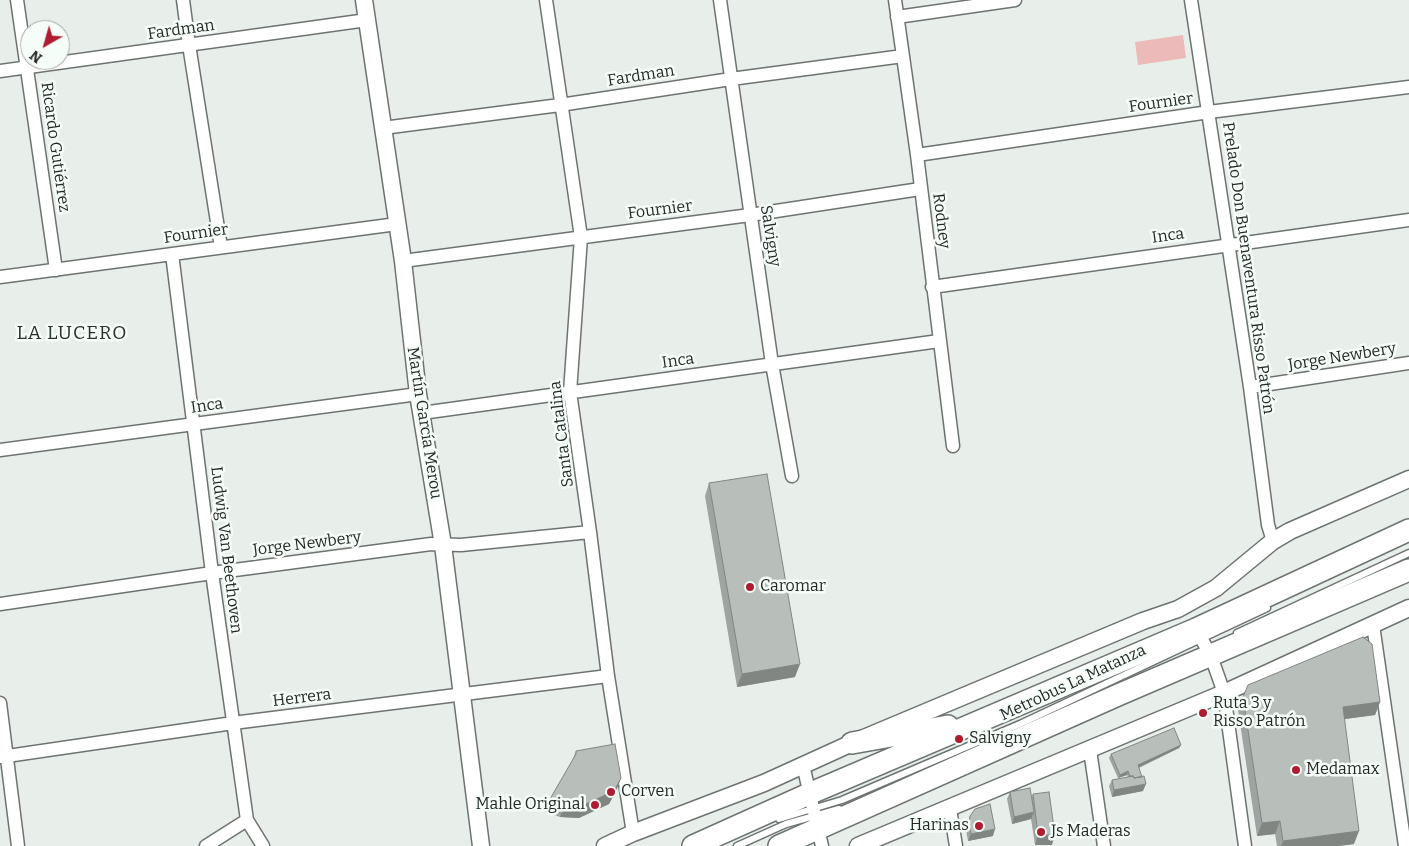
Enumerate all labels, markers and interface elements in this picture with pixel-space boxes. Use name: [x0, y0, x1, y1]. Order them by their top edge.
street label: Fardman: [146, 16, 216, 44]
north arrow: [20, 20, 70, 70]
text: N: [27, 46, 46, 66]
street label: Fardman: [606, 61, 676, 91]
street label: Ricardo Gutiérrez: [36, 81, 74, 213]
street label: Fournier: [1128, 89, 1194, 117]
street label: Prelado Don Buenaventura Risso Patrón: [1218, 121, 1278, 415]
street label: Rodney: [928, 192, 954, 250]
street label: Fournier: [627, 197, 693, 223]
street label: Salvigny: [756, 204, 784, 268]
street label: Fournier: [163, 220, 229, 248]
street label: Inca: [1151, 224, 1185, 248]
district label: LA LUCERO: [15, 323, 129, 345]
street label: Jorge Newbery: [1287, 339, 1397, 375]
street label: Martín García Merou: [402, 346, 446, 500]
street label: Inca: [661, 349, 695, 373]
street label: Santa Catalina: [546, 380, 578, 488]
street label: Inca: [190, 394, 224, 418]
street label: Ludwig Van Beethoven: [206, 465, 246, 635]
street label: Jorge Newbery: [252, 528, 362, 560]
place label: Caromar: [760, 577, 826, 597]
marker: Caromar: [744, 581, 756, 593]
street label: Metrobus La Matanza: [997, 641, 1149, 725]
street label: Herrera: [272, 685, 332, 711]
place label: Ruta 3 y Risso Patrón: [1213, 694, 1305, 732]
marker: Ruta 3 y Risso Patrón: [1197, 707, 1209, 719]
place label: Salvigny: [969, 729, 1031, 749]
marker: Salvigny: [953, 733, 965, 745]
place label: Medamax: [1306, 760, 1380, 780]
marker: Medamax: [1290, 764, 1302, 776]
place label: Corven: [621, 782, 674, 802]
marker: Corven: [605, 786, 617, 798]
place label: Mahle Original: [475, 795, 585, 815]
marker: Mahle Original: [589, 799, 601, 811]
place label: Harinas: [910, 816, 969, 836]
marker: Harinas: [973, 820, 985, 832]
place label: Js Maderas: [1051, 822, 1131, 842]
marker: Js Maderas: [1035, 826, 1047, 838]

